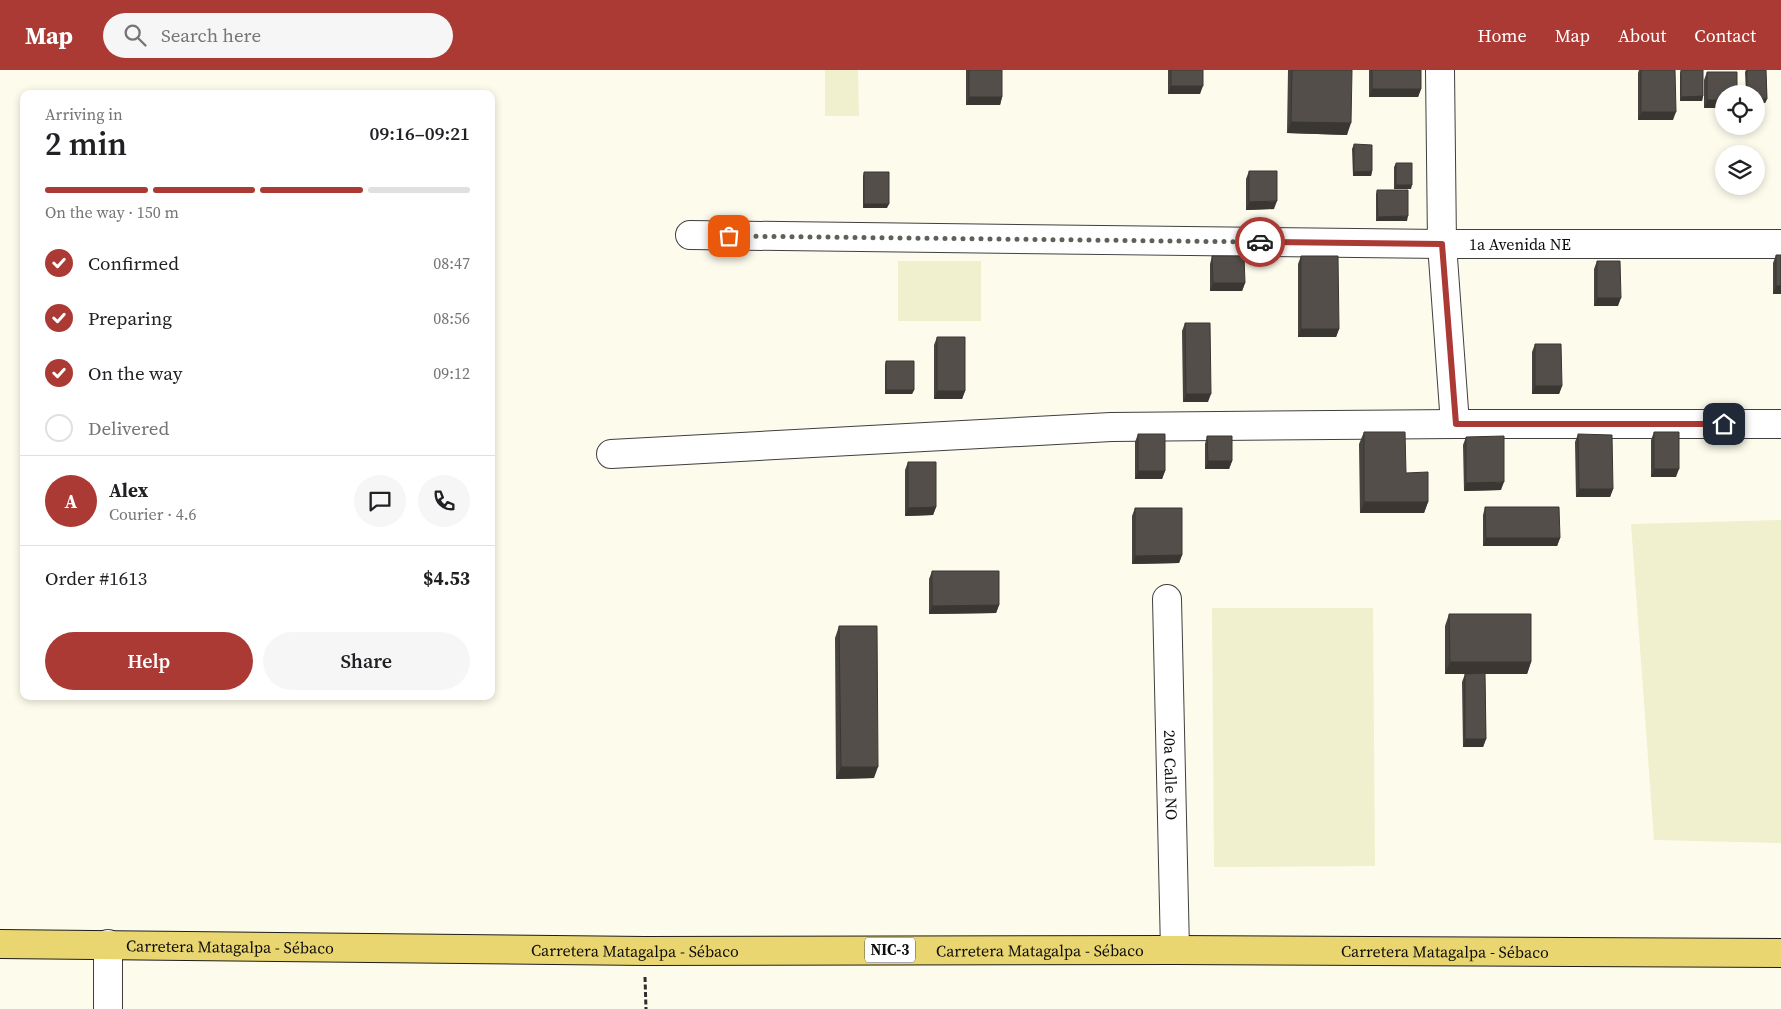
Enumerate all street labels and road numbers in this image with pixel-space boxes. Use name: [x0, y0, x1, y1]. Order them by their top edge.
street label: 1a Avenida NE: [1469, 233, 1571, 255]
street label: 20a Calle NO: [1159, 730, 1183, 820]
street label: Carretera Matagalpa - Sébaco: [126, 934, 334, 959]
road number: NIC-3: [865, 938, 915, 962]
street label: Carretera Matagalpa - Sébaco: [531, 939, 739, 962]
street label: Carretera Matagalpa - Sébaco: [936, 939, 1144, 961]
street label: Carretera Matagalpa - Sébaco: [1341, 940, 1549, 963]

